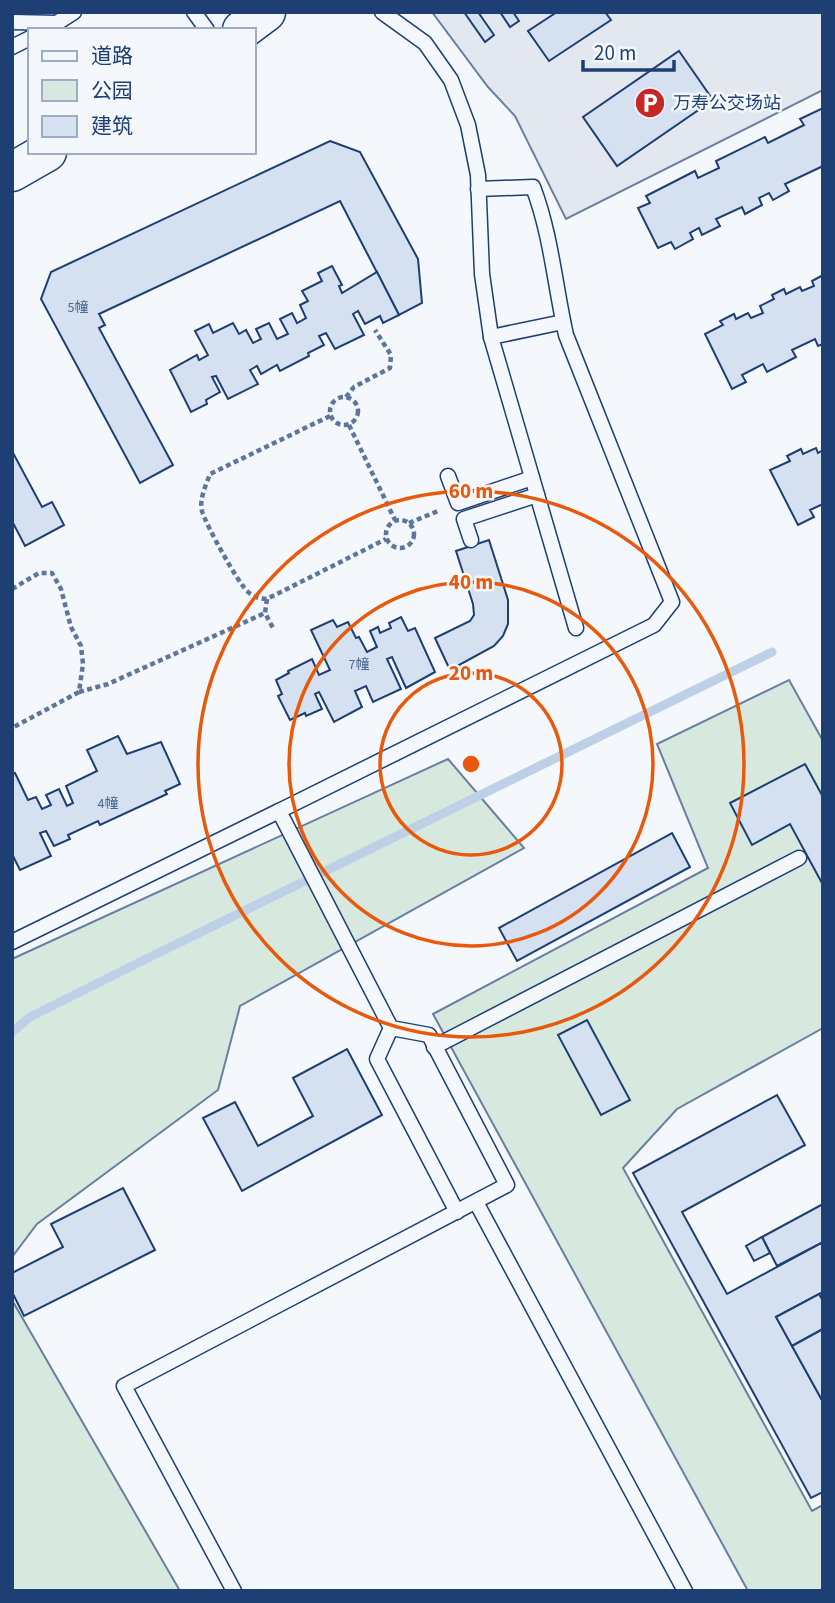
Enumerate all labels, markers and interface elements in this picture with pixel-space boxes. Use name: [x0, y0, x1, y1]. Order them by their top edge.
legend: [28, 28, 256, 154]
scale bar: [583, 28, 674, 72]
text: 20 m: [594, 38, 636, 68]
text: 道路: [91, 41, 133, 71]
text: 公园: [91, 76, 133, 106]
parking icon: 万寿公交场站: [633, 86, 667, 120]
place label: 万寿公交场站: [673, 91, 781, 116]
text: 建筑: [91, 111, 133, 141]
house number: 5幢: [68, 298, 88, 318]
text: 60 m: [449, 476, 493, 506]
text: 40 m: [449, 567, 493, 597]
house number: 7幢: [349, 655, 369, 675]
text: 20 m: [449, 658, 493, 688]
centre of rings: [459, 752, 483, 776]
house number: 4幢: [98, 794, 118, 814]

